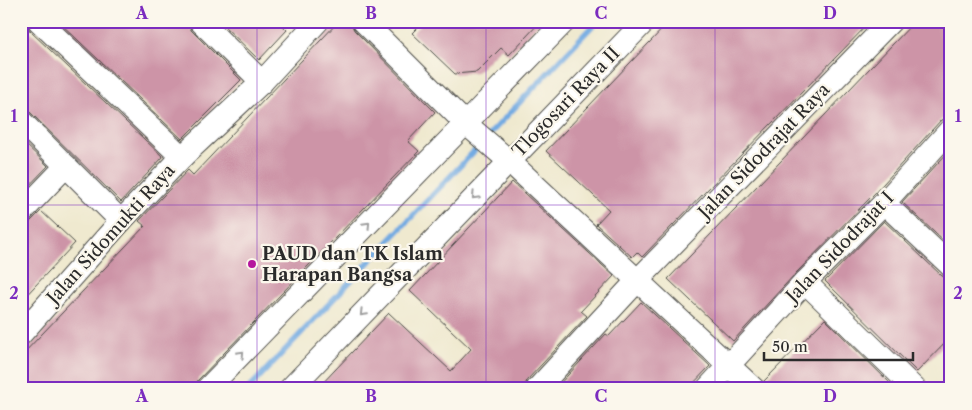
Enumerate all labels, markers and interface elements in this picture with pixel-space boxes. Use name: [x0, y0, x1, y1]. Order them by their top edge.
text: A: [135, 3, 149, 23]
text: B: [365, 3, 377, 23]
text: C: [595, 3, 607, 23]
text: D: [823, 3, 837, 23]
street label: Tlogosari Raya II: [508, 42, 624, 162]
street label: Jalan Sidodrajat Raya: [692, 78, 835, 225]
text: 1: [10, 106, 18, 126]
text: 1: [954, 106, 962, 126]
street label: Jalan Sidomukti Raya: [40, 159, 180, 311]
street label: Jalan Sidodrajat I: [780, 187, 898, 309]
one-way arrow: [472, 190, 481, 199]
one-way arrow: [361, 221, 370, 230]
place label: PAUD dan TK Islam Harapan Bangsa: [262, 243, 443, 286]
marker: PAUD dan TK Islam Harapan Bangsa: [246, 258, 258, 270]
text: 2: [9, 283, 19, 303]
text: 2: [953, 283, 963, 303]
one-way arrow: [360, 307, 369, 316]
scale bar: [764, 330, 913, 362]
text: 50 m: [772, 337, 808, 356]
one-way arrow: [235, 351, 244, 360]
text: A: [135, 386, 149, 406]
text: B: [365, 386, 377, 406]
text: C: [595, 386, 607, 406]
text: D: [823, 386, 837, 406]

